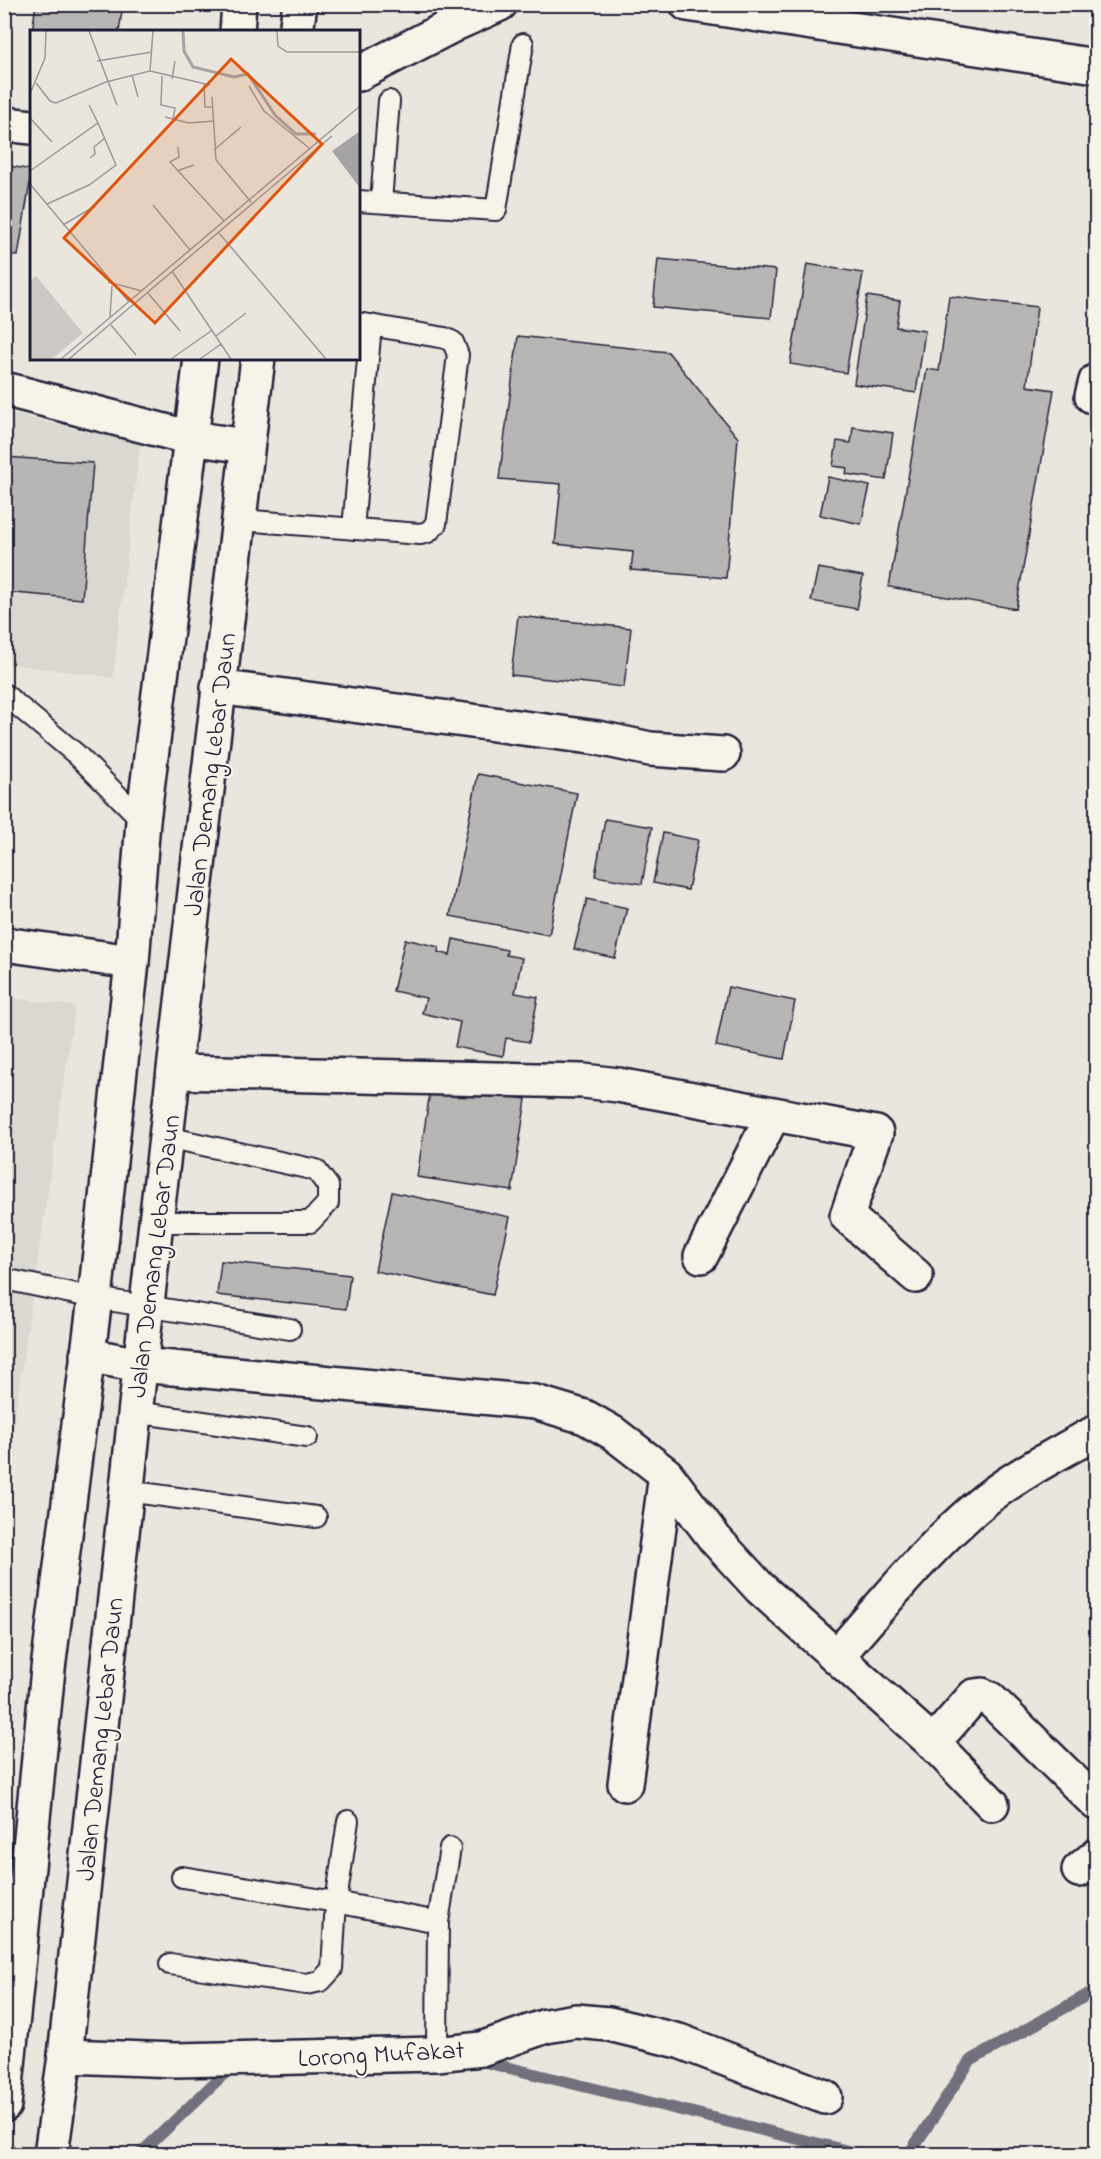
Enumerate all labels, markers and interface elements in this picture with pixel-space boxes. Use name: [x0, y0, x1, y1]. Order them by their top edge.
inset map: [30, 30, 360, 360]
street label: Jalan Demang Lebar Daun: [176, 631, 248, 918]
street label: Jalan Demang Lebar Daun: [120, 1113, 192, 1400]
street label: Jalan Demang Lebar Daun: [68, 1596, 136, 1883]
street label: Lorong Mufakat: [297, 2033, 466, 2079]

